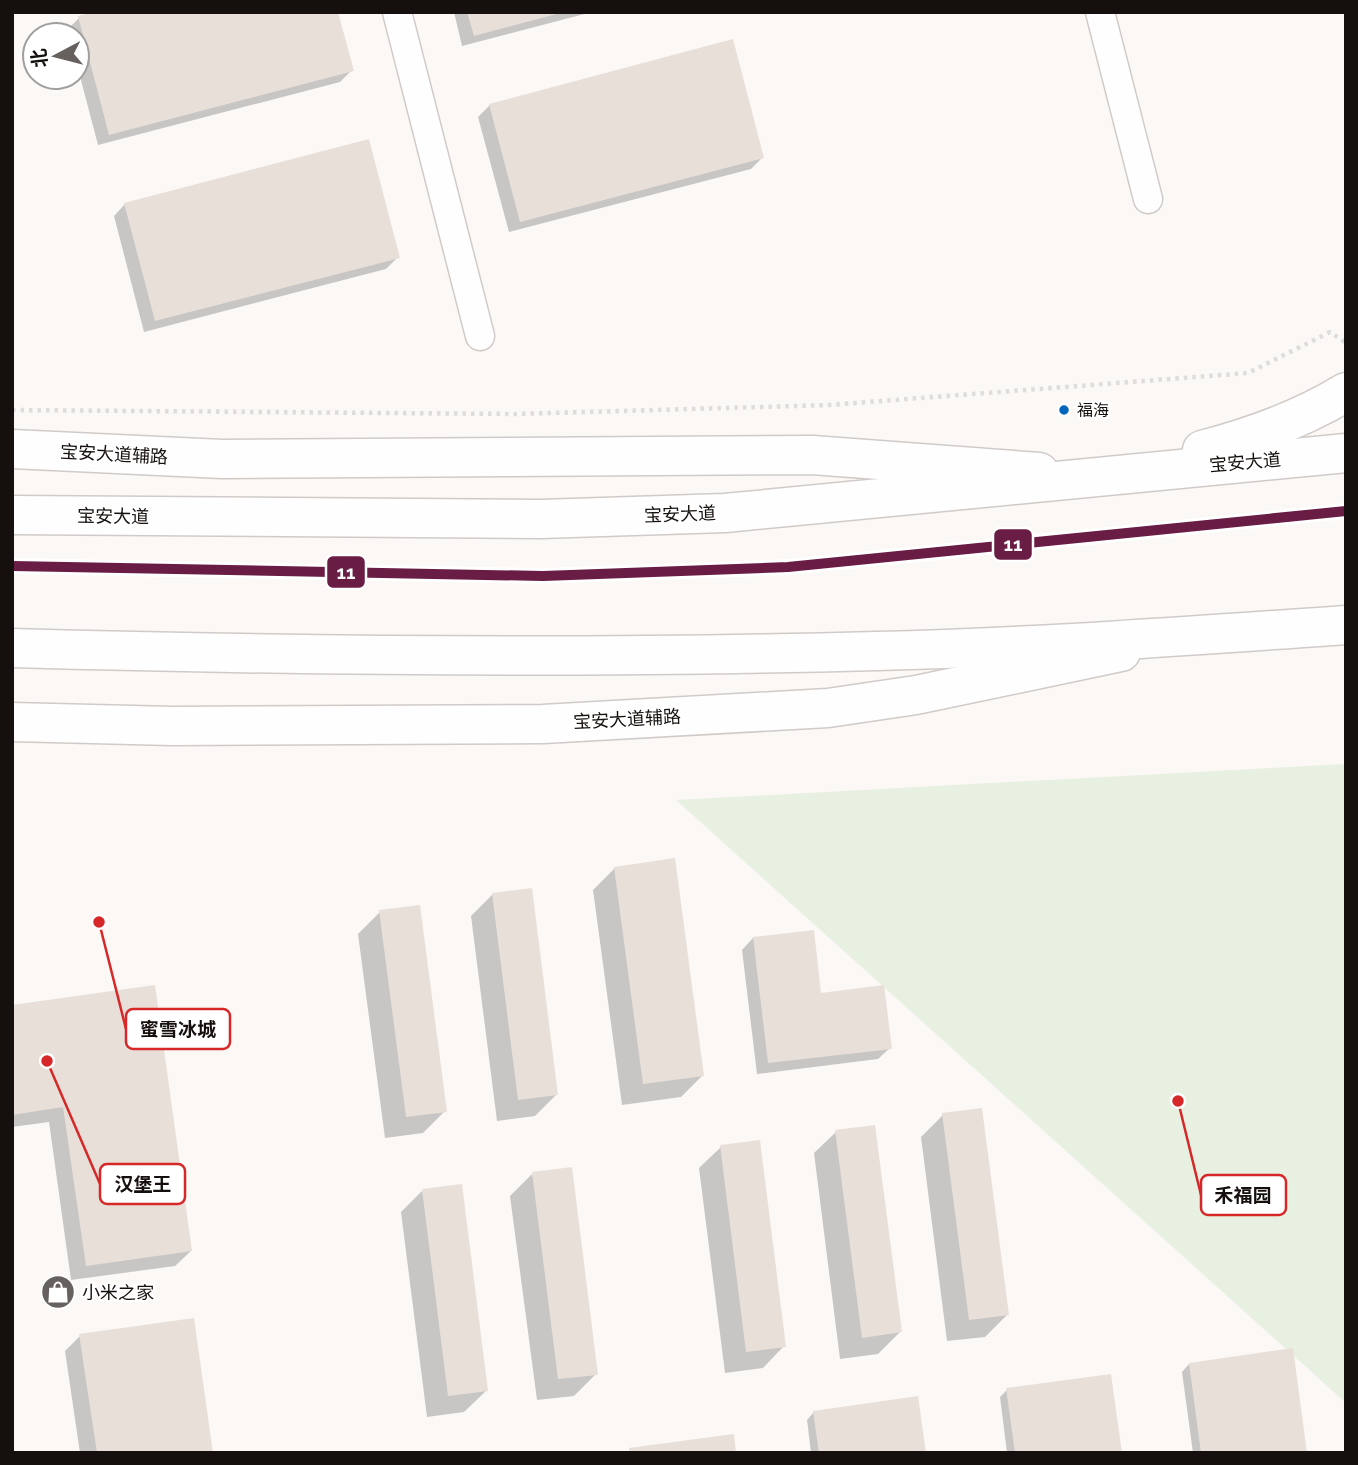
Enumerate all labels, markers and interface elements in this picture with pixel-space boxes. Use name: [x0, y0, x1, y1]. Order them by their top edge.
north arrow: [21, 21, 91, 91]
text: 北: [27, 47, 51, 69]
place label: 福海: [1077, 401, 1109, 420]
marker: 福海: [1057, 403, 1071, 417]
street label: 宝安大道辅路: [60, 441, 168, 467]
street label: 宝安大道: [1208, 448, 1282, 476]
street label: 宝安大道: [644, 502, 716, 526]
street label: 宝安大道: [77, 505, 149, 527]
line badge: 11: [993, 528, 1033, 561]
text: 11: [1004, 533, 1022, 555]
line badge: 11: [326, 555, 366, 589]
text: 11: [337, 561, 355, 583]
street label: 宝安大道辅路: [573, 706, 681, 732]
callout: 蜜雪冰城: [126, 1009, 230, 1049]
text: 蜜雪冰城: [140, 1018, 216, 1040]
callout: 汉堡王: [100, 1164, 185, 1204]
text: 汉堡王: [114, 1173, 172, 1195]
callout: 禾福园: [1201, 1175, 1286, 1215]
text: 禾福园: [1214, 1184, 1272, 1206]
shop icon: 小米之家: [39, 1273, 77, 1311]
place label: 小米之家: [82, 1282, 154, 1303]

